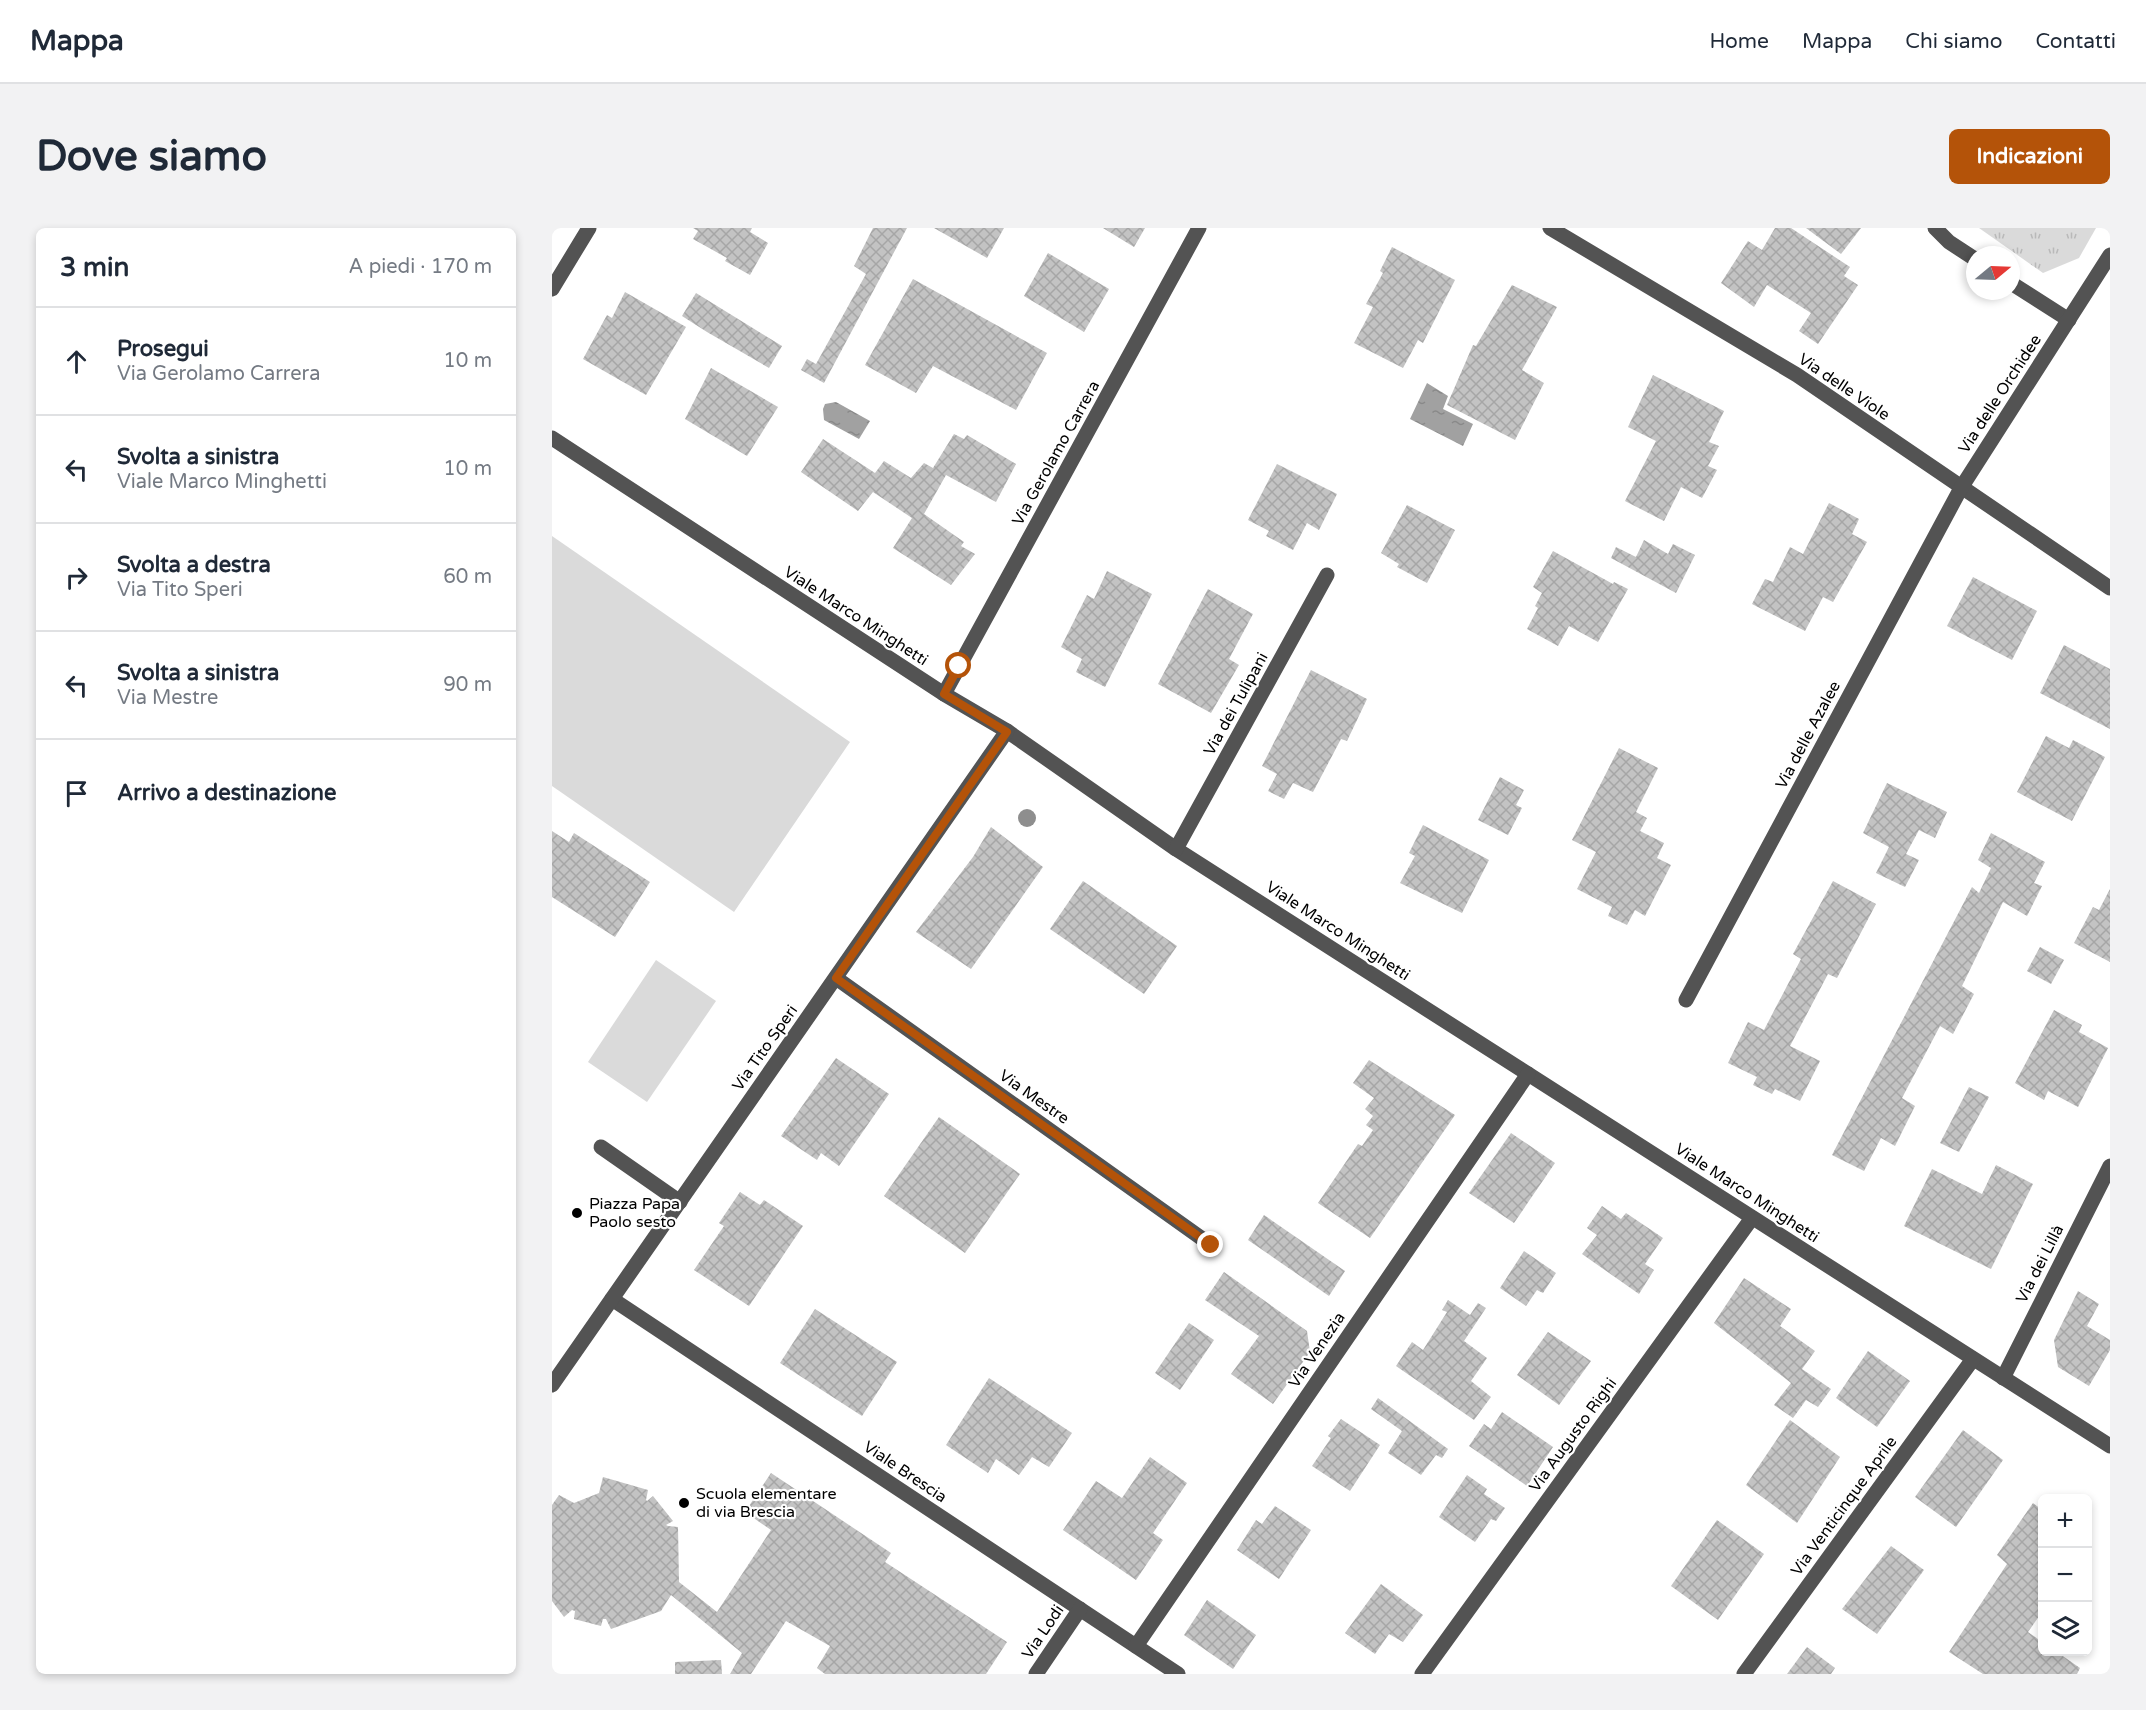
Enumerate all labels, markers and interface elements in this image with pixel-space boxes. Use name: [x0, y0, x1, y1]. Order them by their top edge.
text: Mappa: [30, 24, 124, 58]
text: Home: [1709, 29, 1769, 54]
text: Mappa: [1802, 29, 1872, 54]
text: Chi siamo: [1905, 29, 2003, 54]
text: Contatti: [2036, 29, 2116, 54]
button: Indicazioni: [1949, 129, 2110, 184]
text: Dove siamo: [36, 131, 267, 182]
north arrow: [1966, 246, 2020, 300]
text: 3 min: [60, 252, 129, 283]
text: A piedi · 170 m: [349, 255, 492, 279]
street label: Via delle Orchidee: [1954, 331, 2046, 457]
text: Prosegui: [117, 336, 209, 362]
icon: ahead: [60, 345, 93, 378]
text: 10 m: [443, 349, 492, 373]
street label: Via delle Viole: [1794, 349, 1894, 425]
text: Via Gerolamo Carrera: [117, 362, 320, 386]
street label: Via Gerolamo Carrera: [1008, 377, 1104, 529]
text: Svolta a sinistra: [117, 444, 279, 470]
icon: left: [60, 453, 93, 486]
text: 10 m: [443, 457, 492, 481]
text: Viale Marco Minghetti: [117, 470, 327, 494]
text: Svolta a destra: [117, 552, 271, 578]
icon: right: [60, 561, 93, 594]
street label: Viale Marco Minghetti: [780, 562, 932, 670]
text: 60 m: [443, 565, 492, 589]
text: Via Tito Speri: [117, 578, 243, 602]
street label: Via dei Tulipani: [1199, 649, 1273, 759]
route start: [945, 652, 971, 678]
text: Svolta a sinistra: [117, 660, 279, 686]
icon: left: [60, 669, 93, 702]
text: 90 m: [443, 673, 492, 697]
street label: Via delle Azalee: [1771, 678, 1845, 792]
text: Via Mestre: [117, 686, 218, 710]
icon: arrive: [60, 777, 93, 810]
text: Arrivo a destinazione: [117, 780, 336, 806]
street label: Viale Marco Minghetti: [1262, 877, 1414, 985]
street label: Via Tito Speri: [728, 1001, 802, 1095]
street label: Via Mestre: [995, 1066, 1073, 1128]
street label: Viale Marco Minghetti: [1671, 1139, 1823, 1247]
place label: Piazza Papa Paolo sesto: [589, 1194, 680, 1232]
marker: Piazza Papa Paolo sesto: [570, 1206, 584, 1220]
street label: Via dei Lillà: [2012, 1221, 2068, 1307]
route end: [1197, 1231, 1223, 1257]
street label: Via Venezia: [1284, 1308, 1350, 1392]
street label: Via Augusto Righi: [1525, 1374, 1621, 1496]
street label: Via Venticinque Aprile: [1787, 1432, 1901, 1580]
street label: Viale Brescia: [860, 1437, 950, 1507]
place label: Scuola elementare di via Brescia: [696, 1484, 836, 1522]
map controls: [2038, 1494, 2092, 1656]
button: +: [2038, 1494, 2092, 1548]
marker: Scuola elementare di via Brescia: [677, 1496, 691, 1510]
button: −: [2038, 1548, 2092, 1602]
street label: Via Lodi: [1018, 1601, 1068, 1663]
button: layers: [2038, 1602, 2092, 1656]

